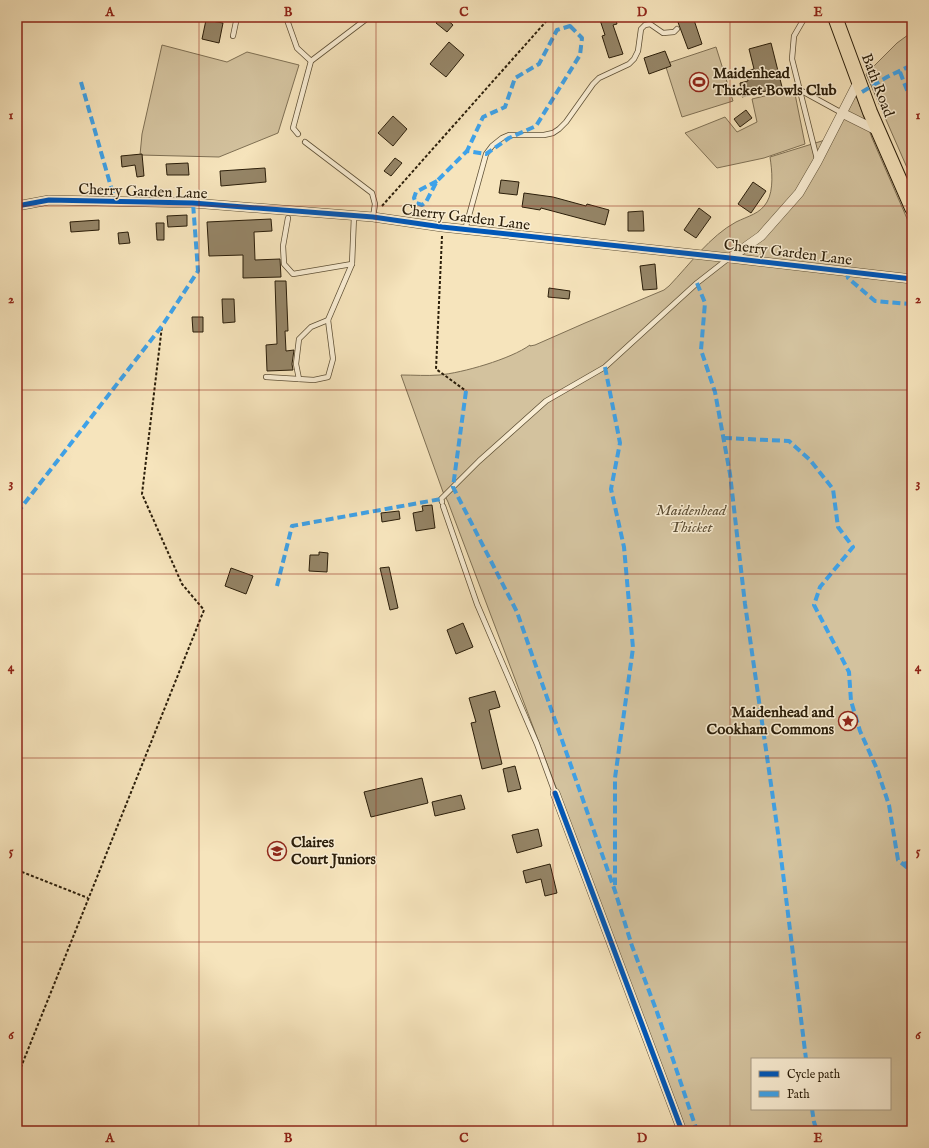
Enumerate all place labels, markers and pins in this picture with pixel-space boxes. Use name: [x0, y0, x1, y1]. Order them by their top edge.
place label: Maidenhead Thicket Bowls Club: [712, 64, 836, 100]
sports icon: Maidenhead Thicket Bowls Club: [688, 71, 710, 93]
place label: Maidenhead and Cookham Commons: [707, 703, 835, 739]
place icon: Maidenhead and Cookham Commons: [837, 710, 859, 732]
place label: Claires Court Juniors: [291, 833, 376, 869]
school or university icon: Claires Court Juniors: [266, 840, 288, 862]

